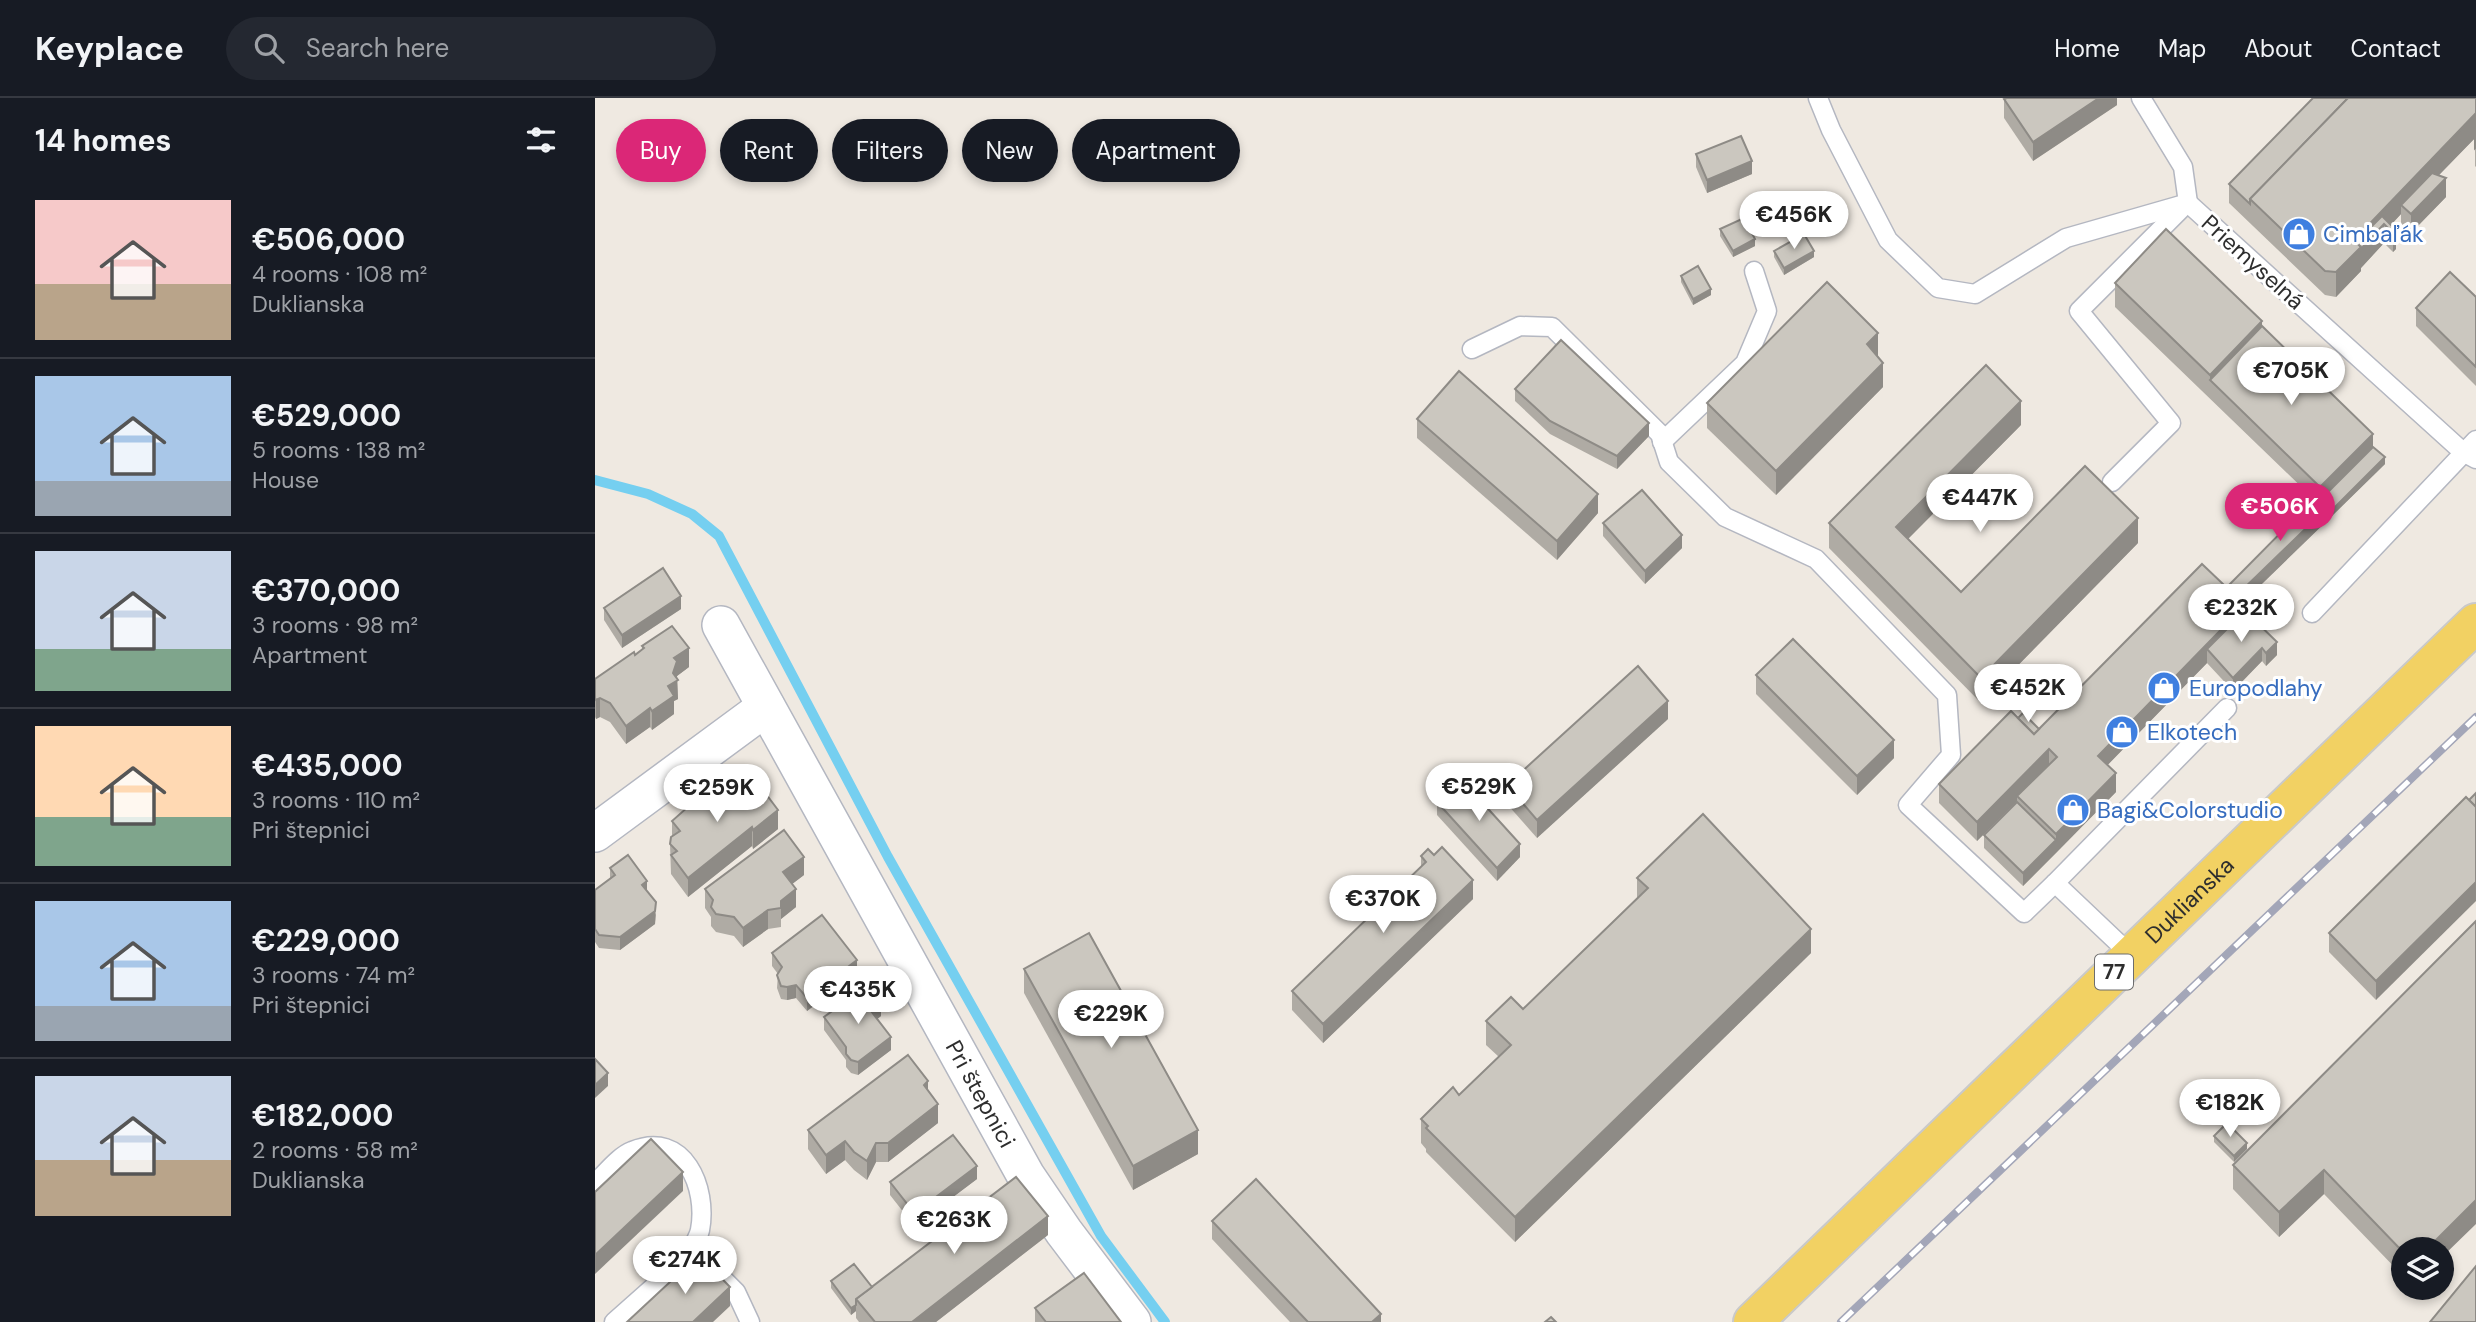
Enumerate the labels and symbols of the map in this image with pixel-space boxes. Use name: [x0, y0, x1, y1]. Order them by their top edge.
pin: €456K: [1745, 192, 1843, 251]
street label: Priemyselná: [2195, 208, 2311, 316]
shop icon: Cimbaľák: [2280, 215, 2318, 253]
place label: Cimbaľák: [2323, 219, 2424, 249]
pin: €705K: [2242, 348, 2340, 407]
pin: €447K: [1931, 474, 2029, 534]
pin: €506K: [2231, 484, 2329, 543]
pin: €232K: [2192, 584, 2290, 644]
pin: €452K: [1979, 664, 2077, 724]
shop icon: Europodlahy: [2145, 669, 2183, 707]
place label: Europodlahy: [2189, 673, 2323, 703]
shop icon: Elkotech: [2103, 713, 2141, 751]
place label: Elkotech: [2147, 717, 2237, 747]
pin: €259K: [668, 764, 766, 824]
pin: €529K: [1430, 764, 1528, 823]
shop icon: Bagi&Colorstudio: [2054, 791, 2092, 829]
place label: Bagi&Colorstudio: [2097, 795, 2283, 825]
street label: Duklianska: [2139, 850, 2240, 950]
pin: €370K: [1334, 876, 1432, 935]
road number: 77: [2095, 954, 2133, 990]
pin: €435K: [809, 967, 907, 1026]
pin: €229K: [1062, 990, 1160, 1050]
street label: Pri štepnici: [939, 1035, 1022, 1153]
pin: €182K: [2181, 1080, 2279, 1139]
pin: €263K: [905, 1196, 1003, 1256]
pin: €274K: [636, 1236, 734, 1296]

